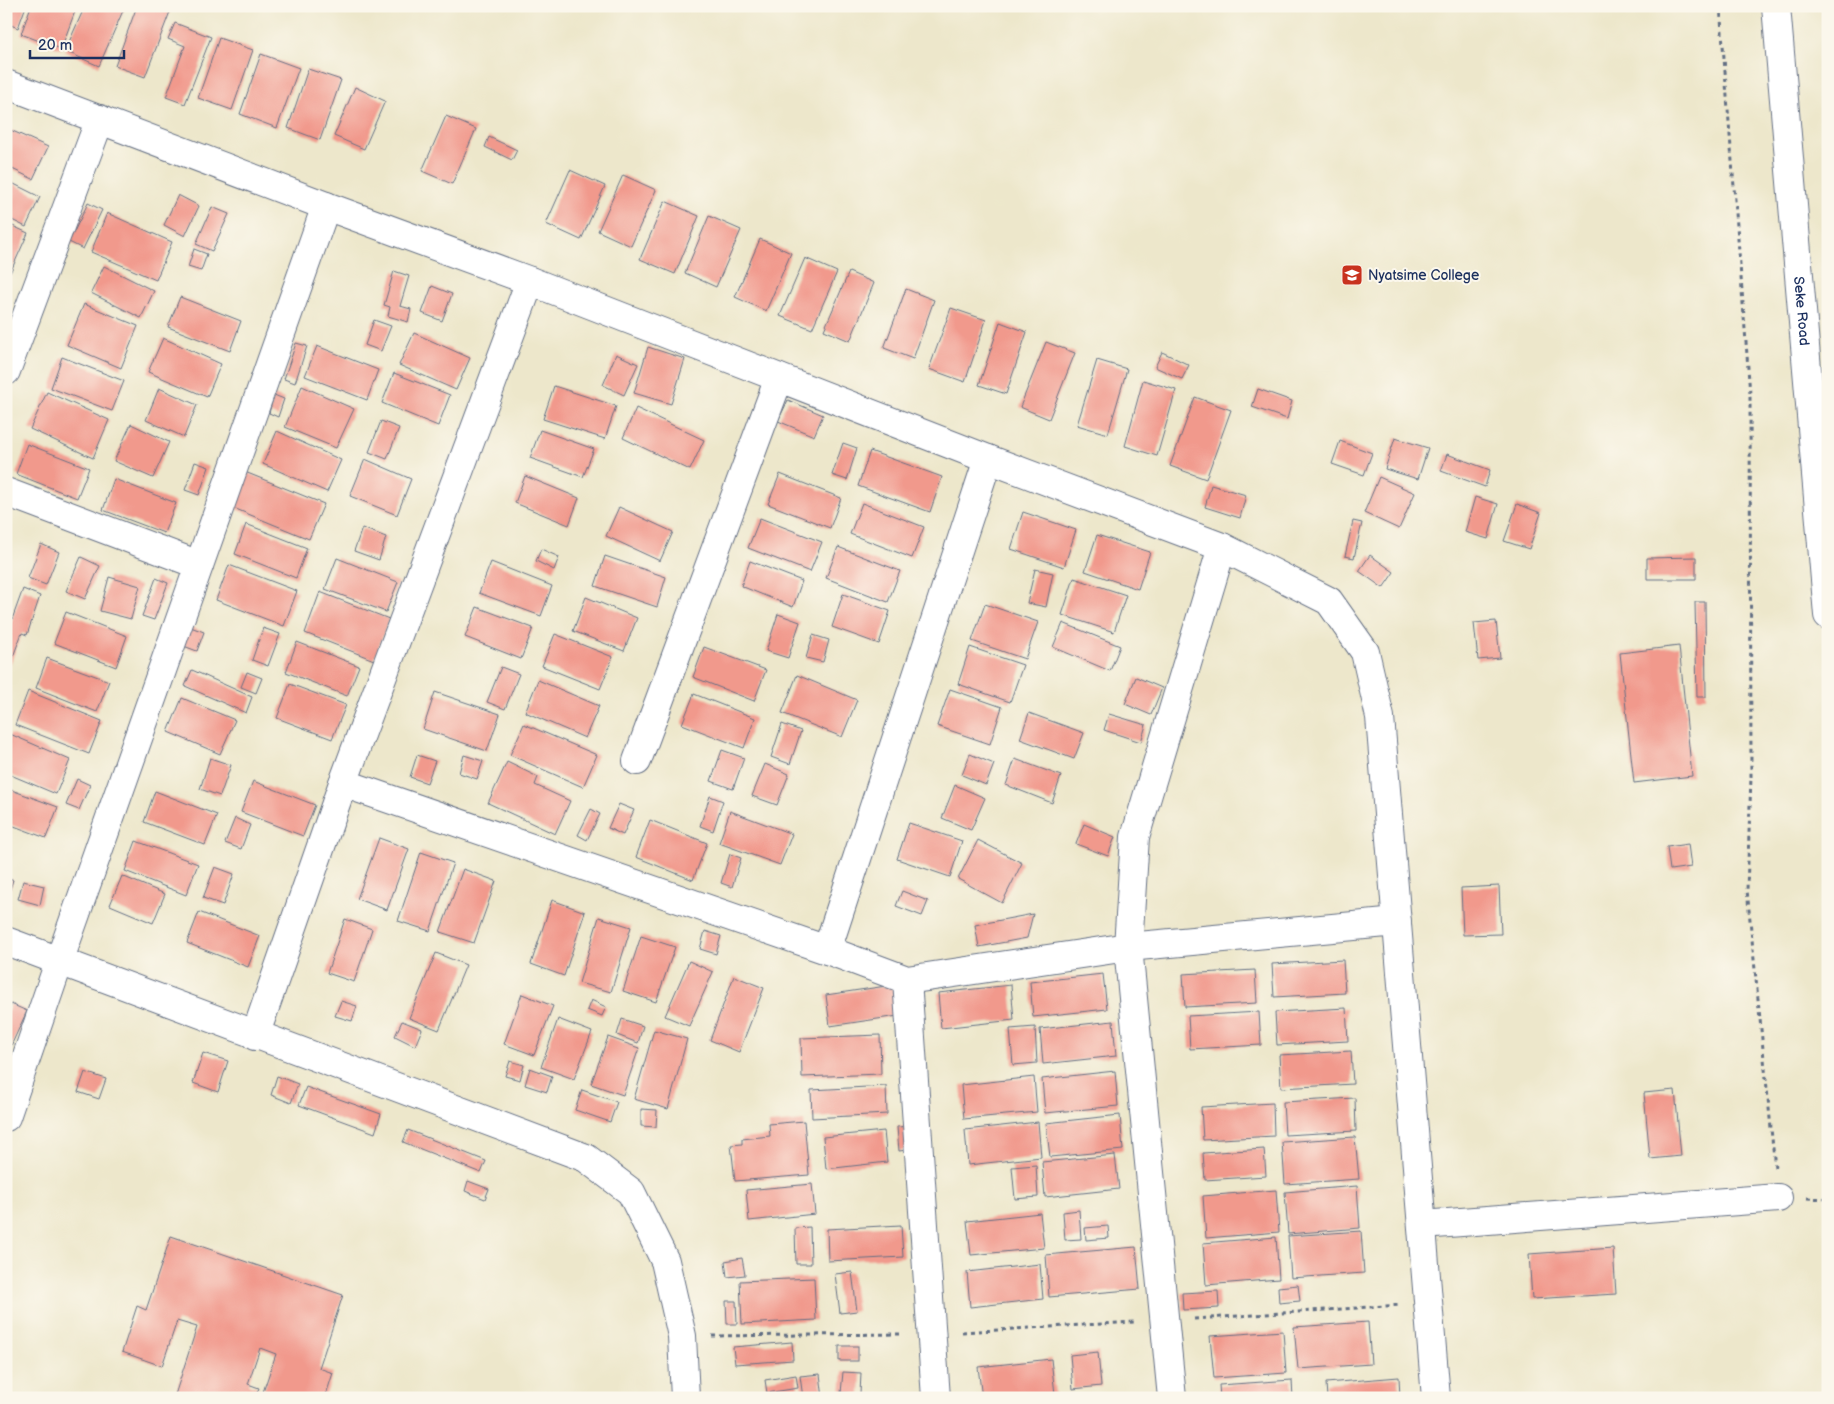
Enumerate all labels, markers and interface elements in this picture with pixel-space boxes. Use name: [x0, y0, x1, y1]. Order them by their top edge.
scale bar: [30, 28, 124, 60]
text: 20 m: [38, 36, 72, 55]
school or university icon: Nyatsime College: [1340, 263, 1364, 287]
place label: Nyatsime College: [1368, 267, 1479, 284]
street label: Seke Road: [1791, 276, 1813, 346]

